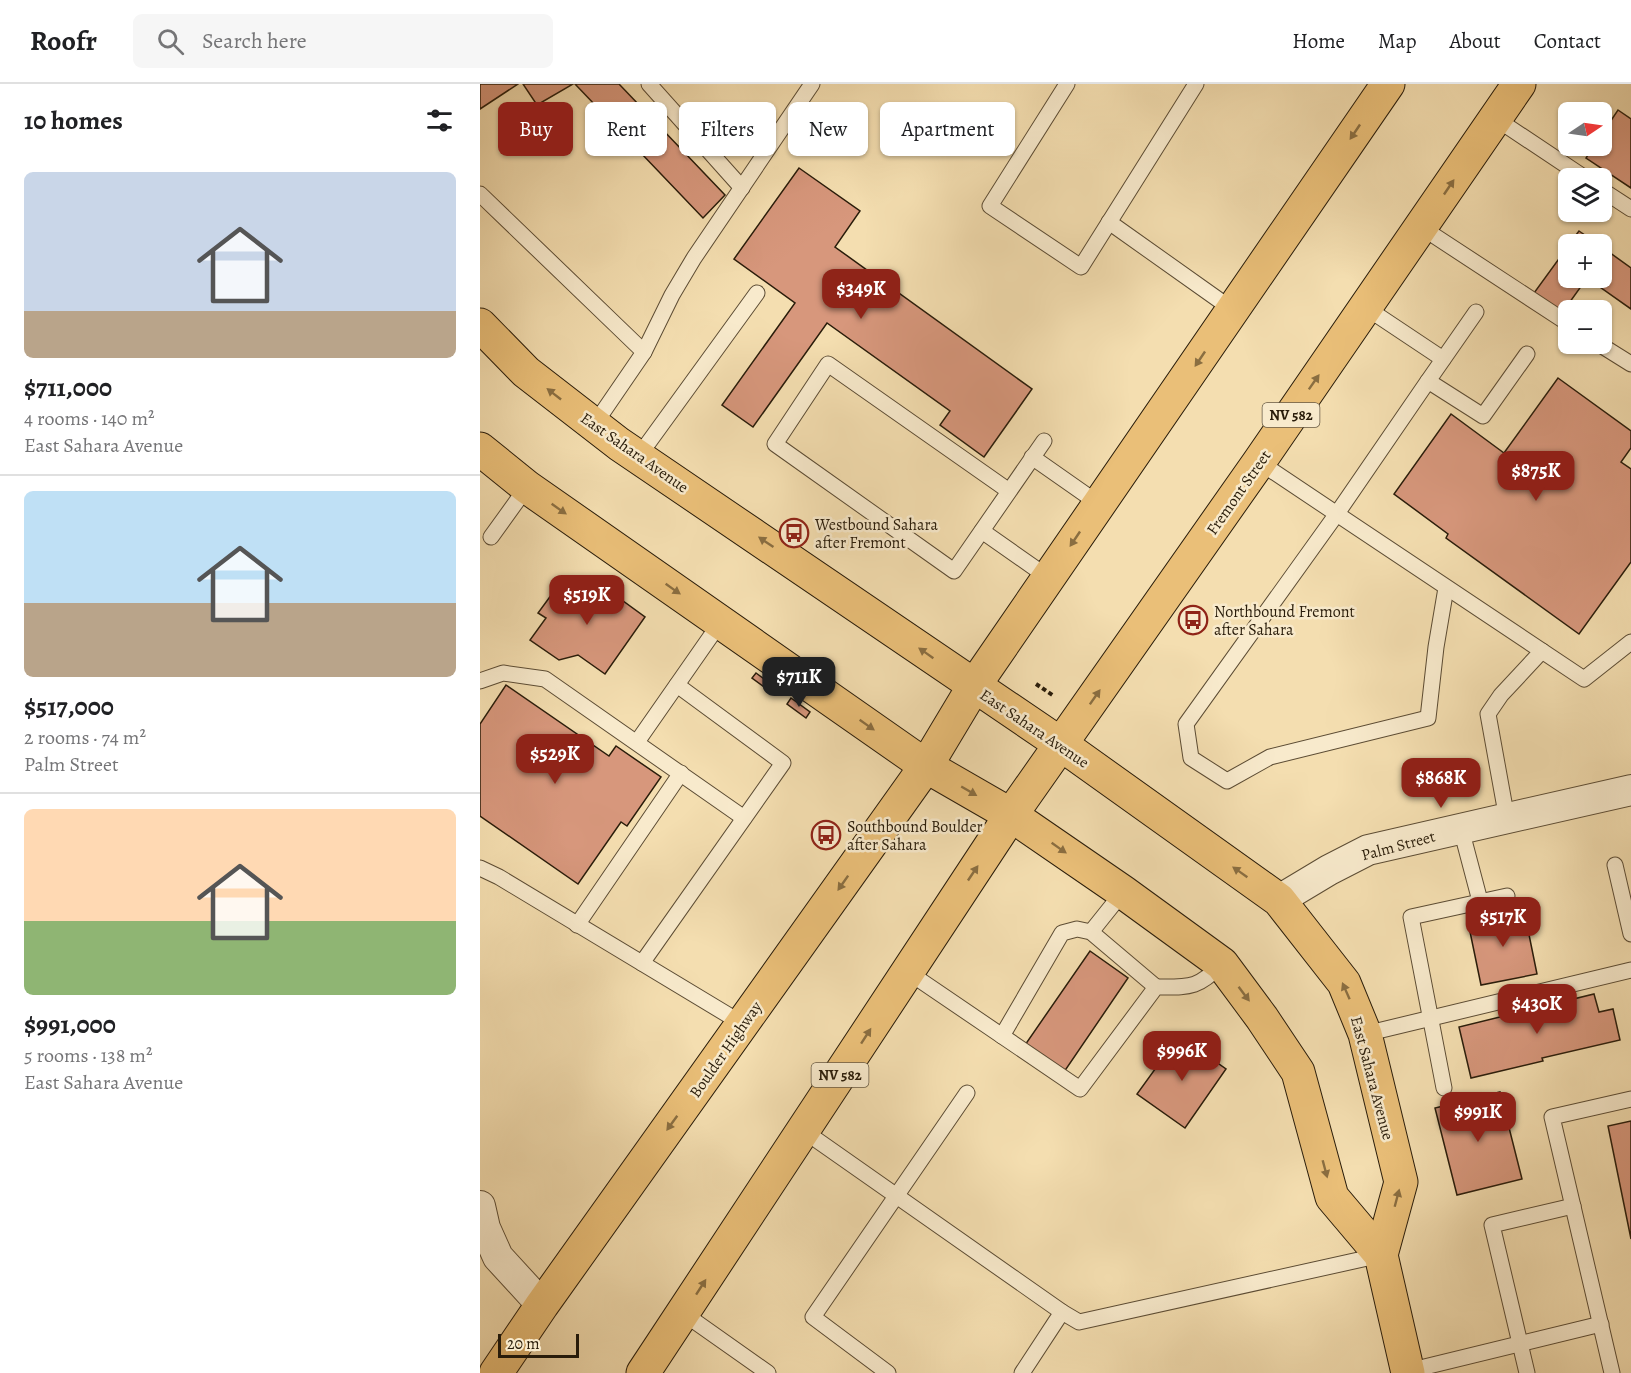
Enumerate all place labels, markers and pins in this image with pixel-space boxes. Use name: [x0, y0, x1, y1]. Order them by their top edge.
pin: $349K: [819, 269, 903, 320]
pin: $875K: [1494, 451, 1578, 502]
place label: Westbound Sahara after Fremont: [814, 514, 938, 554]
bus stop icon: Westbound Sahara after Fremont: [778, 517, 810, 549]
pin: $519K: [545, 575, 629, 626]
place label: Northbound Fremont after Sahara: [1214, 601, 1355, 641]
bus stop icon: Northbound Fremont after Sahara: [1177, 604, 1209, 636]
pin: $711K: [757, 657, 841, 708]
pin: $529K: [513, 734, 597, 785]
pin: $868K: [1399, 758, 1483, 809]
place label: Southbound Boulder after Sahara: [847, 816, 983, 856]
bus stop icon: Southbound Boulder after Sahara: [810, 819, 842, 851]
pin: $517K: [1461, 897, 1545, 948]
pin: $430K: [1495, 984, 1579, 1035]
pin: $996K: [1140, 1031, 1224, 1082]
pin: $991K: [1436, 1092, 1520, 1143]

